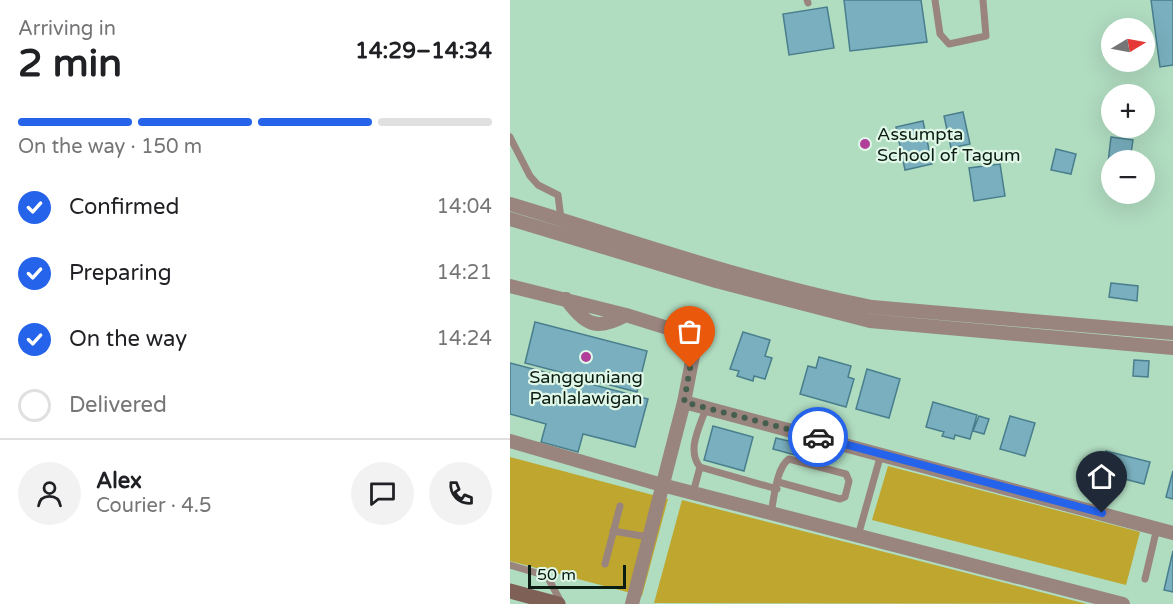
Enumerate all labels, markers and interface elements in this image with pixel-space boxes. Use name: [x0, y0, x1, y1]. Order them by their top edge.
text: Arriving in: [18, 17, 116, 41]
north arrow: [1101, 18, 1155, 72]
map controls: [1101, 18, 1155, 204]
text: 14:29–14:34: [355, 38, 492, 64]
text: 2 min: [18, 40, 122, 87]
button: +: [1101, 84, 1155, 138]
place label: Assumpta School of Tagum: [877, 123, 1021, 166]
text: On the way · 150 m: [18, 135, 202, 159]
marker: Assumpta School of Tagum: [858, 137, 872, 151]
button: −: [1101, 150, 1155, 204]
icon: check: [18, 191, 51, 224]
text: Confirmed: [69, 194, 179, 220]
text: 14:04: [437, 195, 492, 219]
icon: check: [18, 257, 51, 290]
text: Preparing: [69, 260, 172, 286]
text: 14:21: [437, 261, 492, 285]
pin: [664, 306, 715, 368]
icon: bag: [673, 315, 706, 348]
icon: check: [18, 323, 51, 356]
text: On the way: [69, 326, 187, 352]
text: 14:24: [437, 327, 492, 351]
marker: Sangguniang Panlalawigan: [579, 350, 593, 364]
place label: Sangguniang Panlalawigan: [529, 366, 643, 409]
text: Delivered: [69, 392, 167, 418]
courier: [788, 407, 848, 467]
icon: car: [802, 421, 835, 454]
pin: [1076, 451, 1127, 513]
icon: home: [1085, 460, 1118, 493]
button: person: [18, 462, 81, 525]
button: chat: [351, 462, 414, 525]
button: phone: [429, 462, 492, 525]
text: Alex: [96, 468, 142, 494]
text: Courier · 4.5: [96, 494, 211, 518]
scale bar: [528, 562, 626, 590]
text: 50 m: [537, 565, 576, 585]

